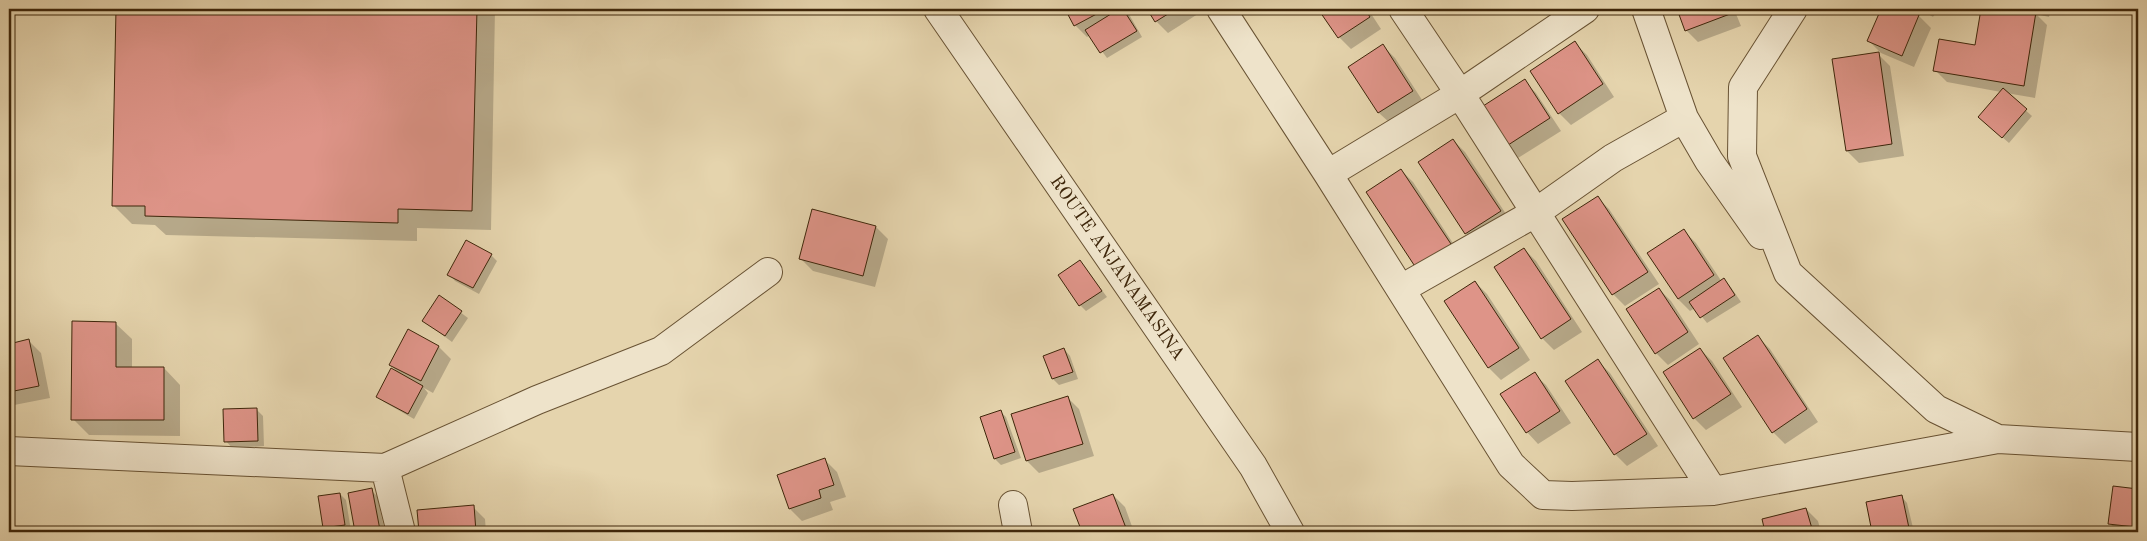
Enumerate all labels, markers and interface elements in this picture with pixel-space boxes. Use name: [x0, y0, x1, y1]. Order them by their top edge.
street label: ROUTE ANJANAMASINA: [1046, 173, 1188, 364]

